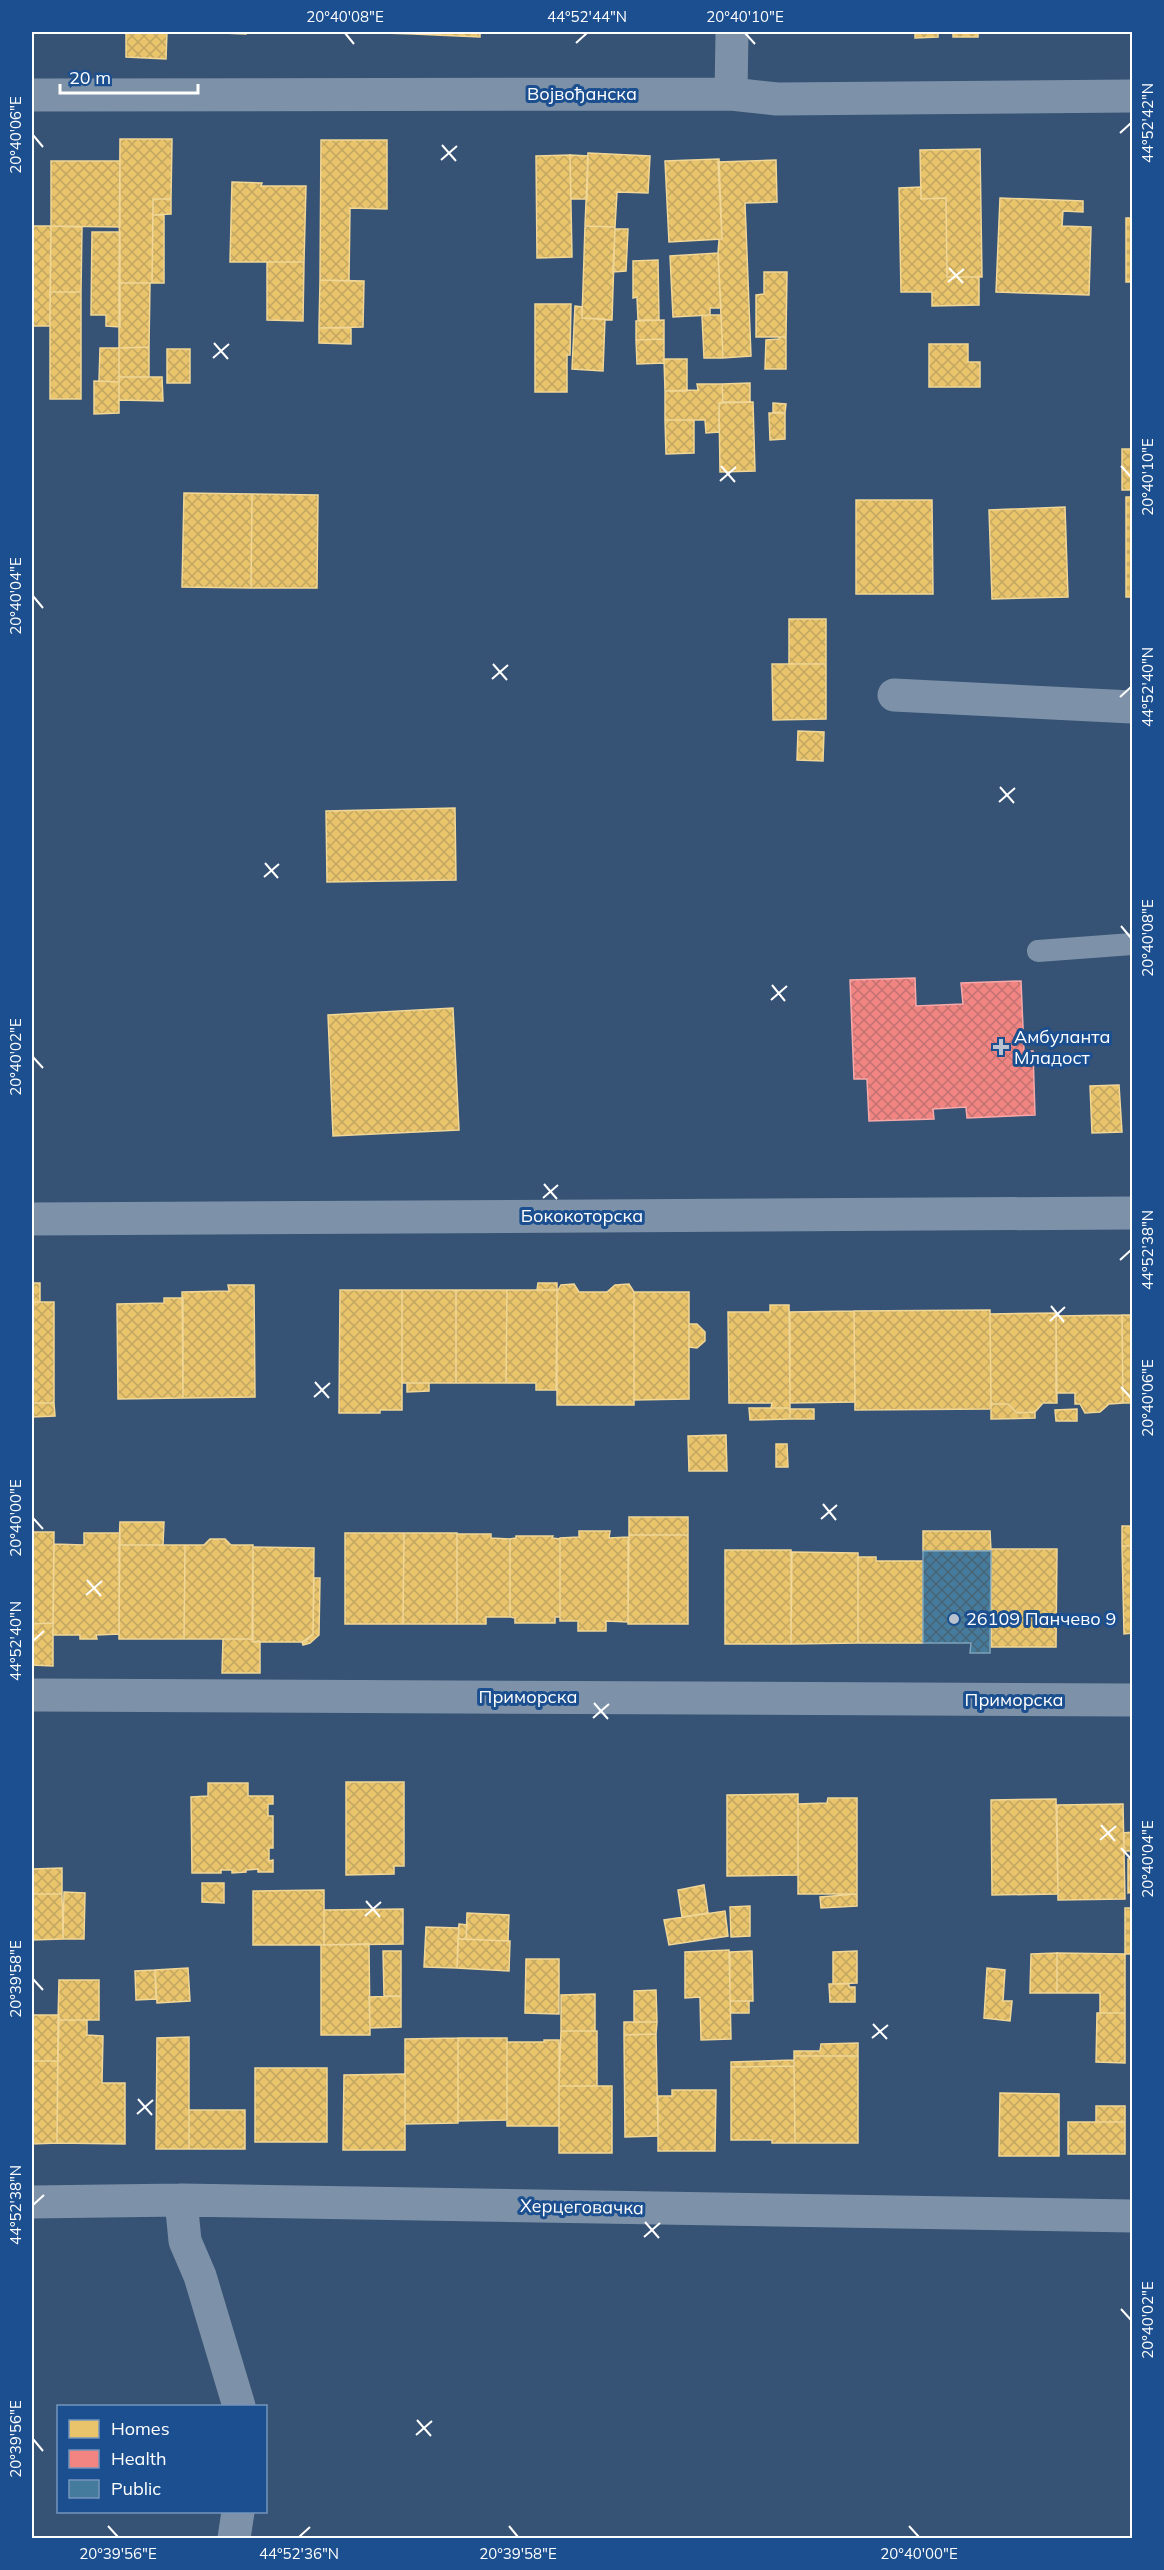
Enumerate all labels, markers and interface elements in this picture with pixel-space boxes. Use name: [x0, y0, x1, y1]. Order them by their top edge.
text: 20°40'08"E: [306, 7, 384, 26]
text: 44°52'44"N: [547, 7, 627, 26]
text: 20°40'10"E: [706, 7, 784, 26]
scale bar: [60, 57, 198, 95]
text: 20 m: [69, 66, 111, 89]
street label: Војвођанска: [527, 82, 637, 105]
text: 44°52'42"N: [1138, 83, 1157, 163]
text: 20°40'06"E: [6, 96, 25, 174]
text: 20°40'10"E: [1138, 438, 1157, 516]
text: 20°40'04"E: [6, 557, 25, 635]
text: 44°52'40"N: [1138, 647, 1157, 727]
text: 20°40'08"E: [1138, 899, 1157, 977]
text: 20°40'02"E: [6, 1018, 25, 1096]
place label: Амбуланта Младост: [1014, 1025, 1110, 1069]
marker: Амбуланта Младост: [992, 1038, 1010, 1056]
street label: Бококоторска: [521, 1204, 643, 1227]
text: 44°52'38"N: [1138, 1210, 1157, 1290]
text: 20°40'06"E: [1138, 1359, 1157, 1437]
text: 20°40'00"E: [6, 1479, 25, 1557]
text: 44°52'40"N: [6, 1601, 25, 1681]
place label: 26109 Панчево 9: [966, 1607, 1116, 1630]
marker: 26109 Панчево 9: [947, 1612, 961, 1626]
street label: Приморска: [479, 1685, 577, 1708]
street label: Приморска: [965, 1688, 1063, 1711]
text: 20°40'04"E: [1138, 1820, 1157, 1898]
text: 20°39'58"E: [6, 1940, 25, 2018]
text: 44°52'38"N: [6, 2165, 25, 2245]
street label: Херцеговачка: [520, 2194, 644, 2219]
text: 20°40'02"E: [1138, 2281, 1157, 2359]
text: 20°39'56"E: [6, 2400, 25, 2478]
legend: [57, 2405, 267, 2513]
text: Homes: [111, 2417, 170, 2440]
text: Health: [111, 2447, 167, 2470]
text: Public: [111, 2477, 161, 2500]
text: 20°39'56"E: [79, 2544, 157, 2563]
text: 44°52'36"N: [259, 2544, 339, 2563]
text: 20°39'58"E: [479, 2544, 557, 2563]
text: 20°40'00"E: [880, 2544, 958, 2563]

